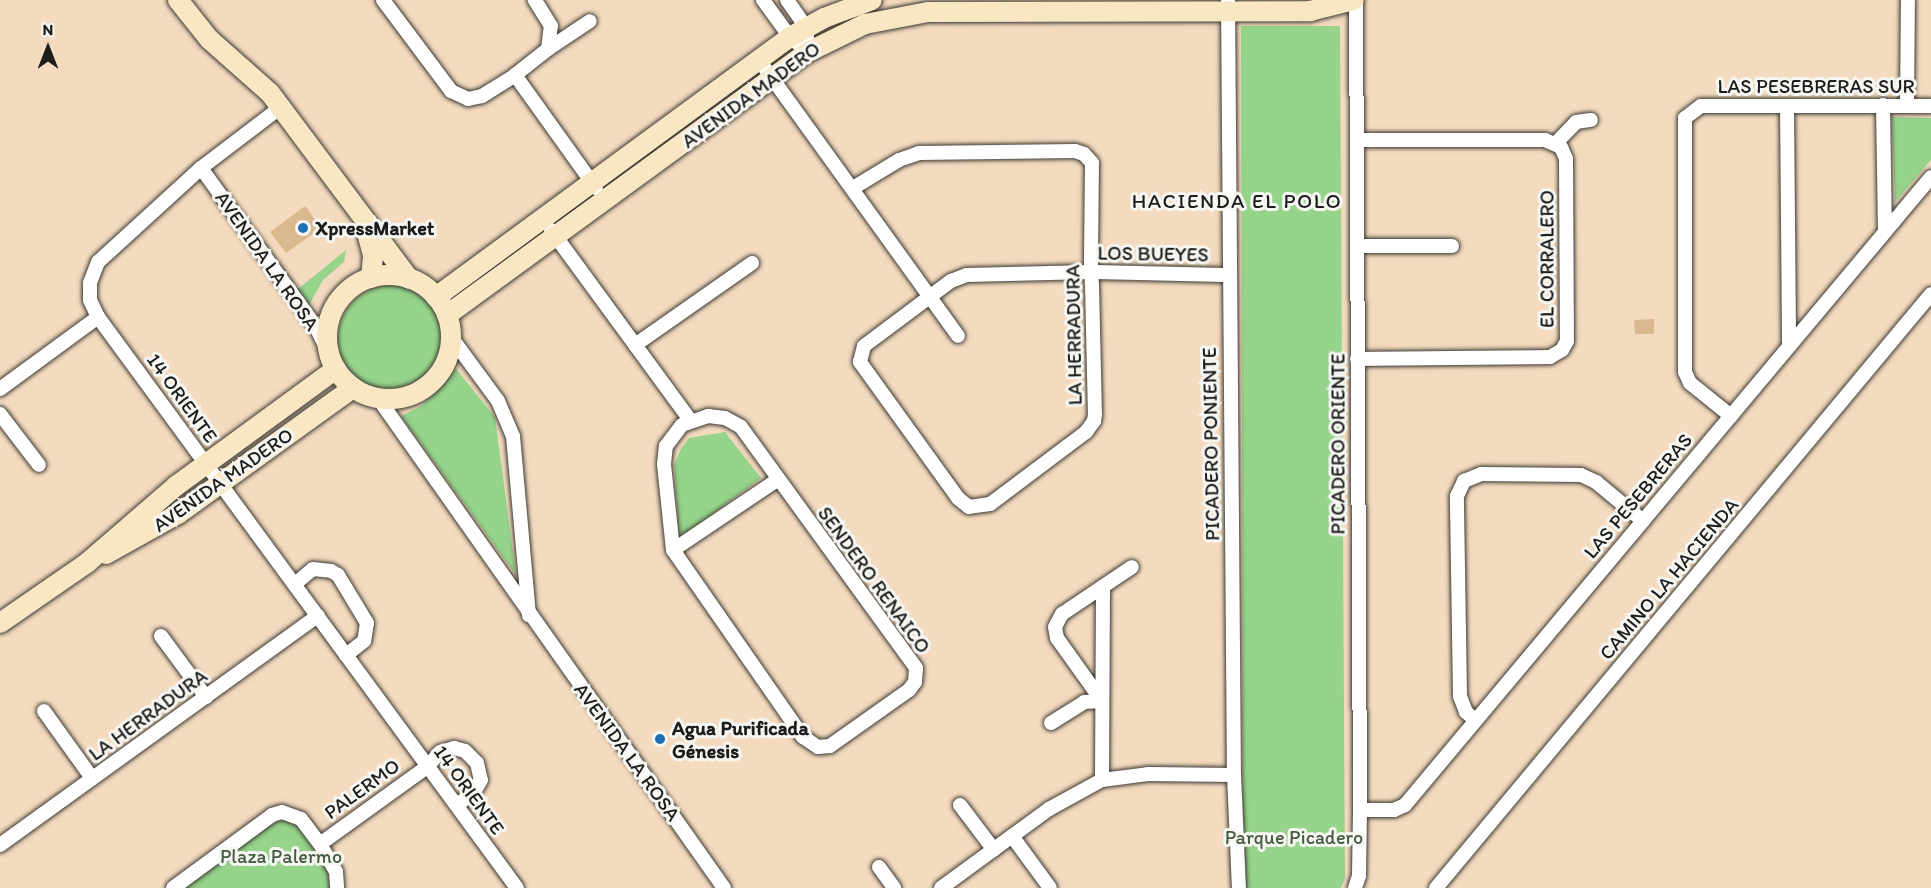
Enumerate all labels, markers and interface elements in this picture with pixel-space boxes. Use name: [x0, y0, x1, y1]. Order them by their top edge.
north arrow: [18, 18, 78, 78]
text: N: [43, 20, 53, 39]
street label: AVENIDA MADERO: [677, 37, 825, 153]
street label: LAS PESEBRERAS SUR: [1717, 74, 1915, 98]
street label: AVENIDA LA ROSA: [210, 187, 324, 335]
district label: HACIENDA EL POLO: [1133, 188, 1341, 214]
street label: EL CORRALERO: [1535, 190, 1559, 328]
place label: XpressMarket: [315, 216, 434, 240]
marker: XpressMarket: [296, 221, 310, 235]
street label: LOS BUEYES: [1097, 241, 1209, 267]
street label: LA HERRADURA: [1061, 264, 1087, 406]
street label: PICADERO PONIENTE: [1197, 348, 1225, 540]
street label: 14 ORIENTE: [142, 349, 222, 447]
street label: PICADERO ORIENTE: [1326, 355, 1350, 533]
street label: AVENIDA MADERO: [148, 423, 298, 537]
street label: LAS PESEBRERAS: [1579, 428, 1697, 564]
street label: CAMINO LA HACIENDA: [1595, 494, 1743, 664]
street label: SENDERO RENAICO: [813, 502, 935, 658]
street label: LA HERRADURA: [84, 664, 212, 766]
street label: AVENIDA LA ROSA: [569, 678, 685, 826]
place label: Agua Purificada Génesis: [672, 716, 809, 763]
marker: Agua Purificada Génesis: [653, 732, 667, 746]
street label: 14 ORIENTE: [429, 741, 509, 839]
street label: PALERMO: [320, 754, 404, 824]
park label: Parque Picadero: [1225, 825, 1363, 849]
park label: Plaza Palermo: [220, 844, 342, 868]

